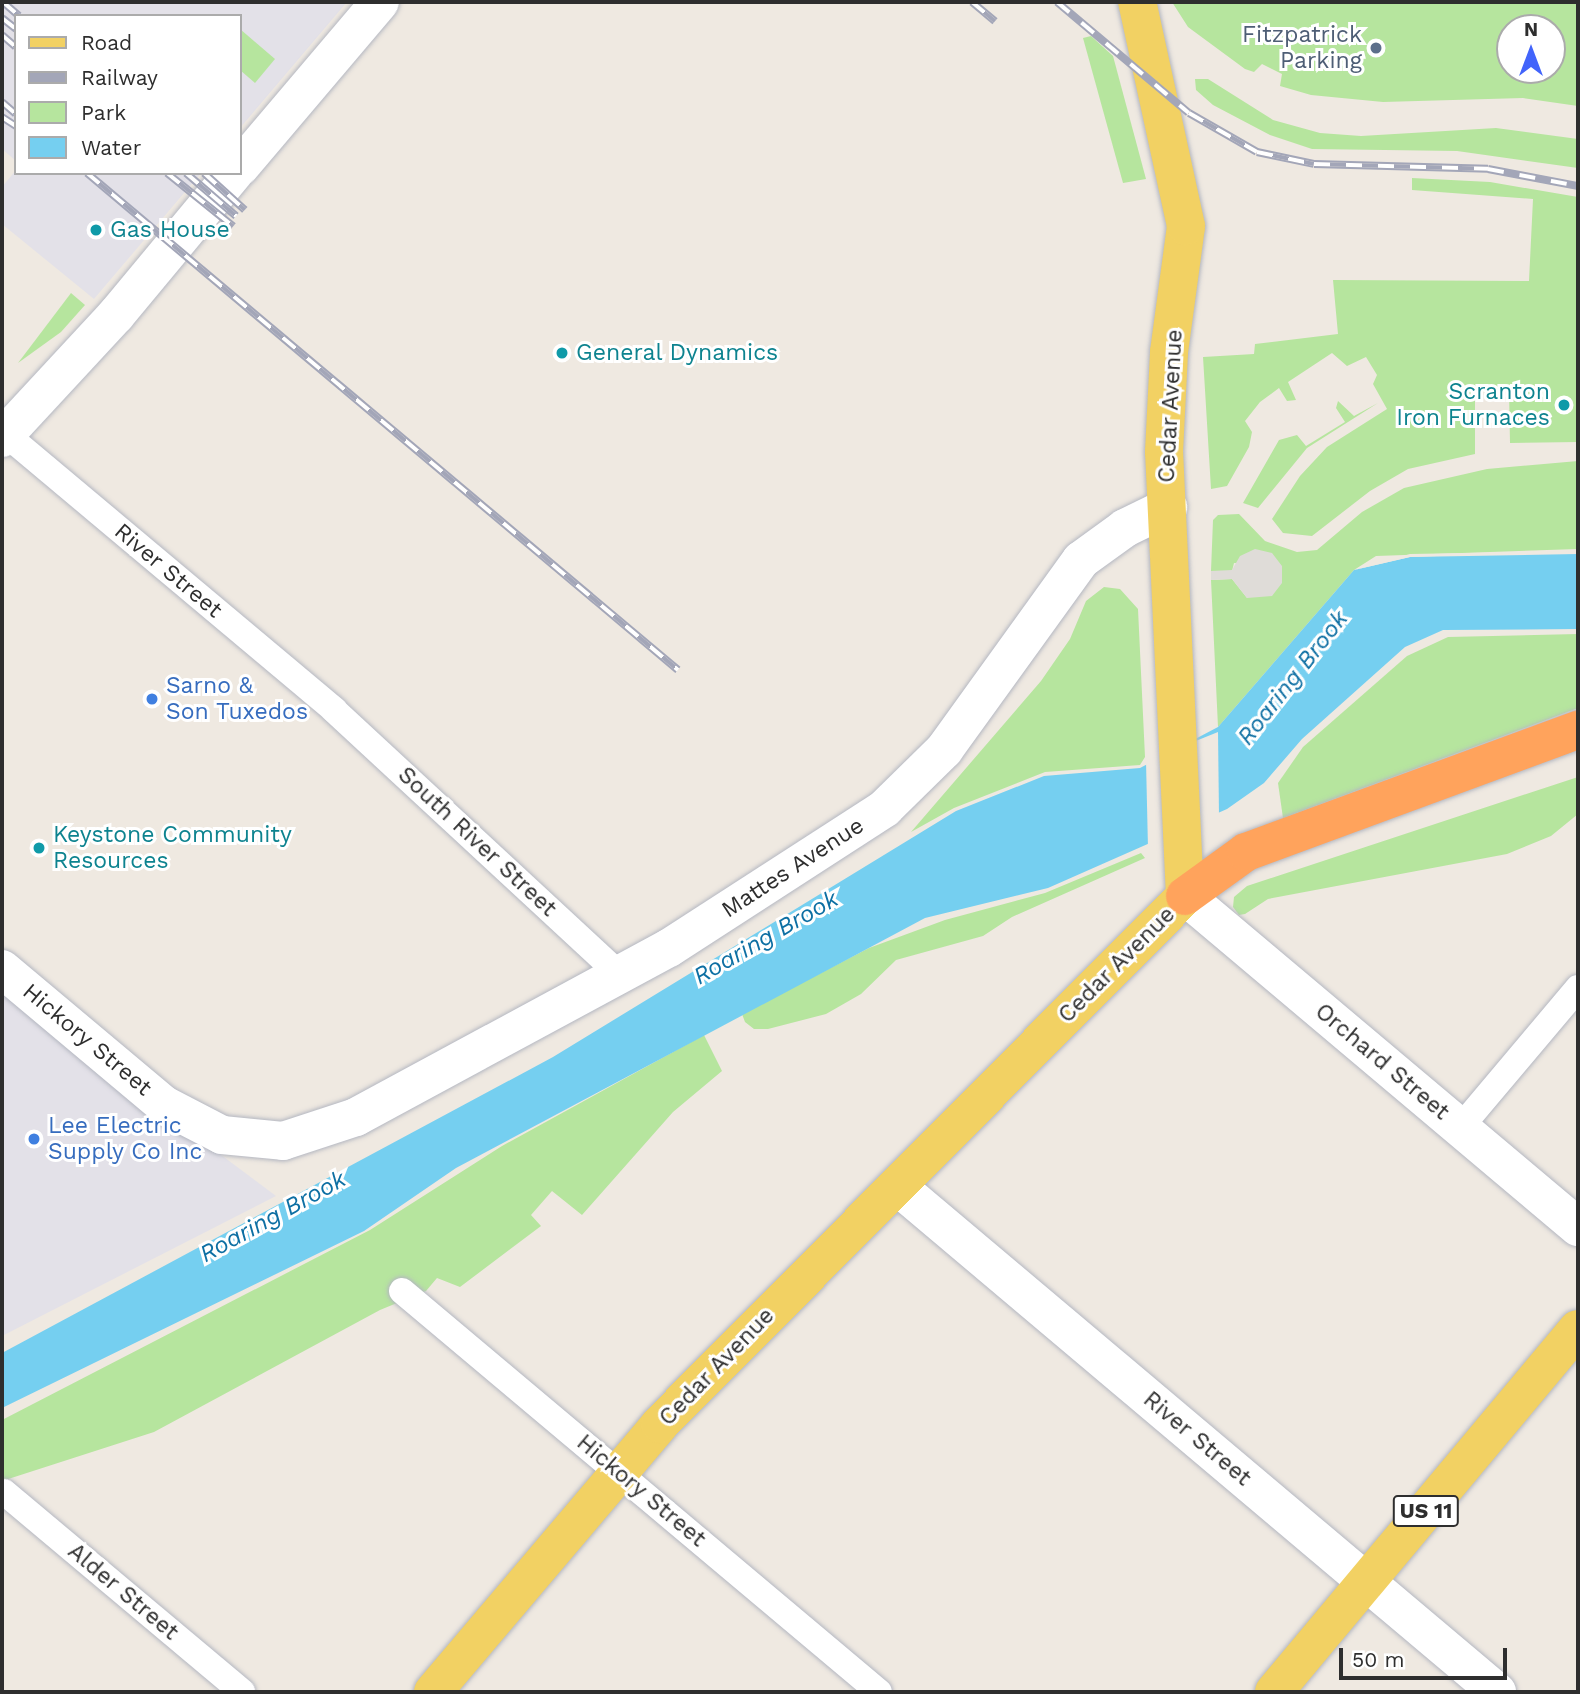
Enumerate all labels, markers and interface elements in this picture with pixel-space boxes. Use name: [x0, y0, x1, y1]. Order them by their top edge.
legend: [14, 14, 242, 175]
north arrow: [1496, 14, 1566, 84]
text: N: [1524, 18, 1538, 41]
place label: Fitzpatrick Parking: [1242, 21, 1362, 75]
text: Road: [81, 30, 132, 55]
marker: Fitzpatrick Parking: [1368, 40, 1384, 56]
text: Railway: [81, 65, 158, 90]
text: Park: [81, 100, 126, 125]
text: Water: [81, 135, 141, 160]
place label: Gas House: [110, 216, 230, 244]
marker: Gas House: [88, 222, 104, 238]
street label: Cedar Avenue: [1153, 328, 1189, 484]
place label: General Dynamics: [576, 339, 779, 367]
marker: General Dynamics: [554, 345, 570, 361]
place label: Scranton Iron Furnaces: [1396, 378, 1550, 432]
marker: Scranton Iron Furnaces: [1556, 397, 1572, 413]
street label: River Street: [108, 518, 228, 624]
water label: Roaring Brook: [1232, 605, 1354, 751]
place label: Sarno & Son Tuxedos: [166, 672, 309, 726]
marker: Sarno & Son Tuxedos: [144, 691, 160, 707]
street label: South River Street: [392, 761, 562, 923]
street label: Mattes Avenue: [717, 812, 869, 924]
place label: Keystone Community Resources: [53, 821, 292, 875]
marker: Keystone Community Resources: [31, 840, 47, 856]
water label: Roaring Brook: [688, 885, 844, 991]
street label: Cedar Avenue: [1052, 900, 1182, 1030]
street label: Hickory Street: [17, 978, 157, 1102]
street label: Orchard Street: [1309, 998, 1455, 1126]
place label: Lee Electric Supply Co Inc: [48, 1112, 203, 1166]
marker: Lee Electric Supply Co Inc: [26, 1131, 42, 1147]
water label: Roaring Brook: [195, 1165, 351, 1269]
street label: Cedar Avenue: [653, 1302, 781, 1432]
street label: River Street: [1137, 1386, 1257, 1492]
street label: Hickory Street: [571, 1429, 711, 1553]
road number: US 11: [1391, 1494, 1461, 1528]
street label: Alder Street: [62, 1538, 184, 1646]
scale bar: [1342, 1634, 1510, 1678]
text: 50 m: [1352, 1647, 1404, 1672]

